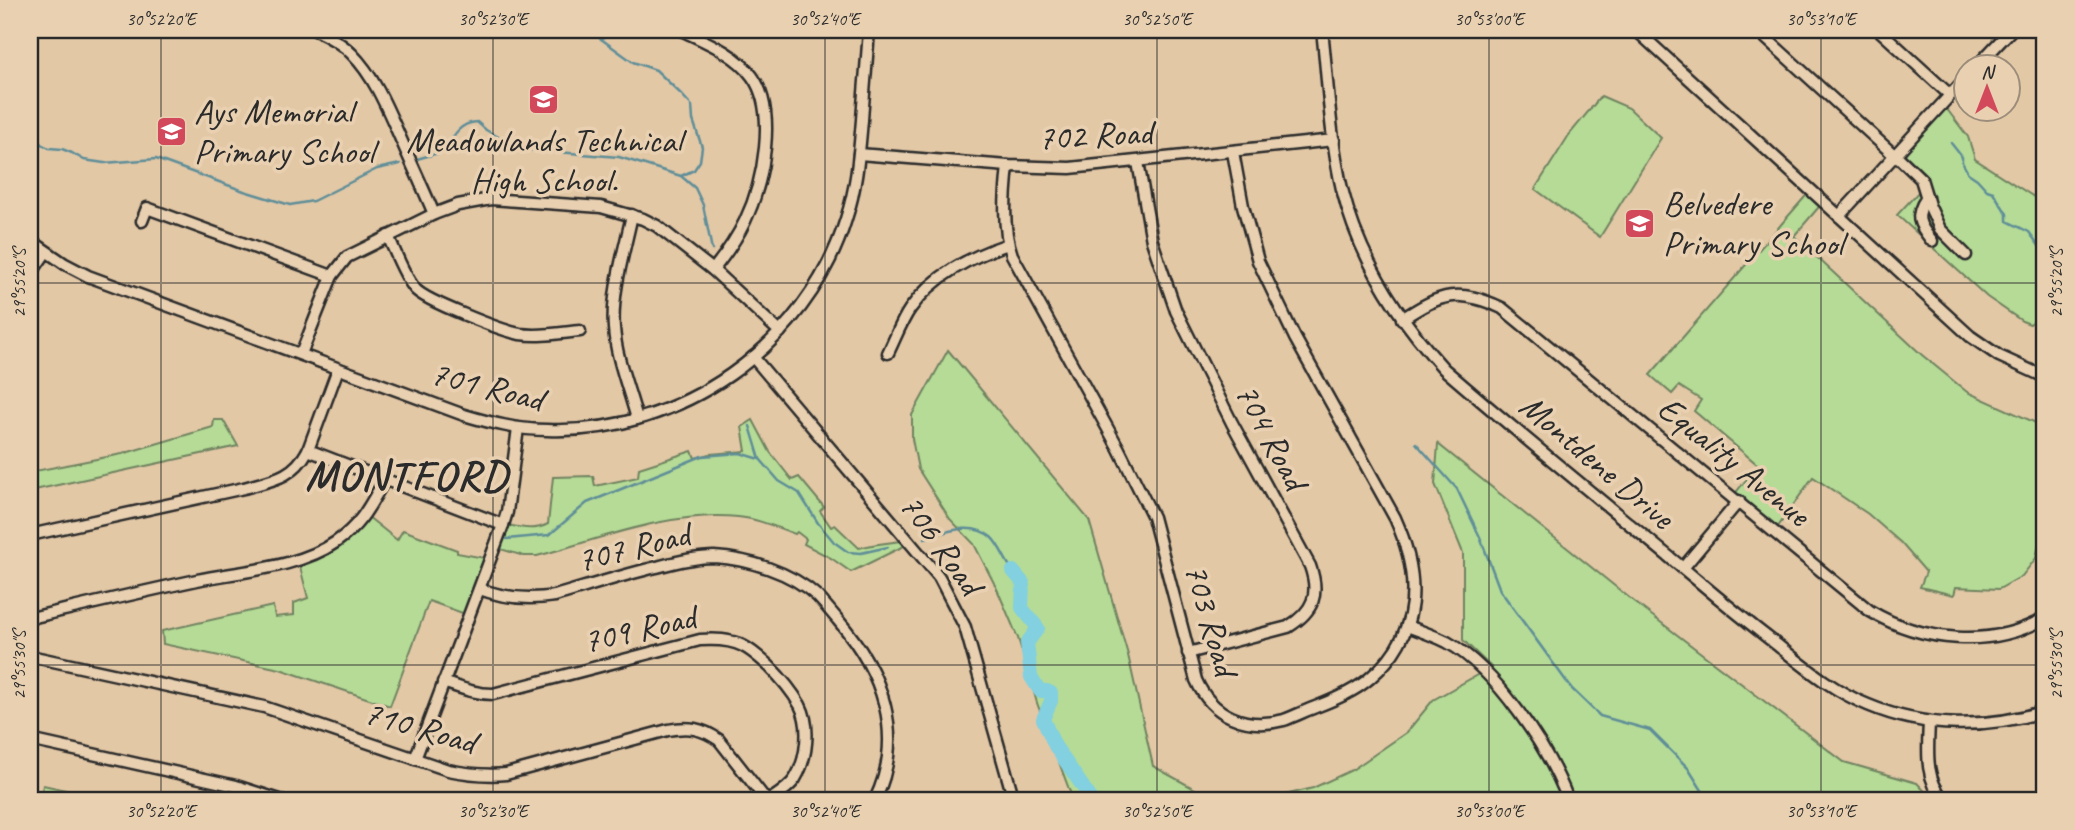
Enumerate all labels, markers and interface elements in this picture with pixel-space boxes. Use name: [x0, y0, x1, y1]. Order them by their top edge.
text: 30°52'20"E: [126, 8, 198, 30]
text: 30°52'30"E: [458, 8, 530, 30]
text: 30°52'40"E: [790, 8, 862, 30]
text: 30°52'50"E: [1122, 8, 1194, 30]
text: 30°53'00"E: [1454, 8, 1526, 30]
text: 30°53'10"E: [1786, 8, 1858, 30]
north arrow: [1952, 52, 2022, 122]
text: N: [1981, 60, 1996, 84]
school or university icon: Meadowlands Technical High School.: [527, 82, 561, 116]
place label: Ays Memorial Primary School: [194, 89, 380, 174]
street label: 702 Road: [1037, 109, 1158, 160]
school or university icon: Ays Memorial Primary School: [154, 114, 188, 148]
place label: Meadowlands Technical High School.: [406, 118, 688, 203]
place label: Belvedere Primary School: [1663, 181, 1849, 266]
school or university icon: Belvedere Primary School: [1623, 206, 1657, 240]
text: 29°55'20"S: [8, 245, 30, 317]
text: 29°55'20"S: [2045, 245, 2067, 317]
street label: 701 Road: [426, 350, 553, 423]
street label: 704 Road: [1224, 375, 1320, 502]
street label: Montdene Drive: [1511, 383, 1685, 540]
street label: Equality Avenue: [1649, 386, 1821, 538]
district label: MONTFORD: [305, 449, 511, 502]
street label: 706 Road: [889, 485, 996, 608]
street label: 707 Road: [572, 510, 699, 583]
street label: 703 Road: [1174, 558, 1250, 685]
street label: 709 Road: [578, 593, 705, 664]
text: 29°55'30"S: [8, 627, 30, 699]
text: 29°55'30"S: [2045, 627, 2067, 699]
street label: 710 Road: [359, 690, 486, 766]
text: 30°52'20"E: [126, 800, 198, 822]
text: 30°52'30"E: [458, 800, 530, 822]
text: 30°52'40"E: [790, 800, 862, 822]
text: 30°52'50"E: [1122, 800, 1194, 822]
text: 30°53'00"E: [1454, 800, 1526, 822]
text: 30°53'10"E: [1786, 800, 1858, 822]

